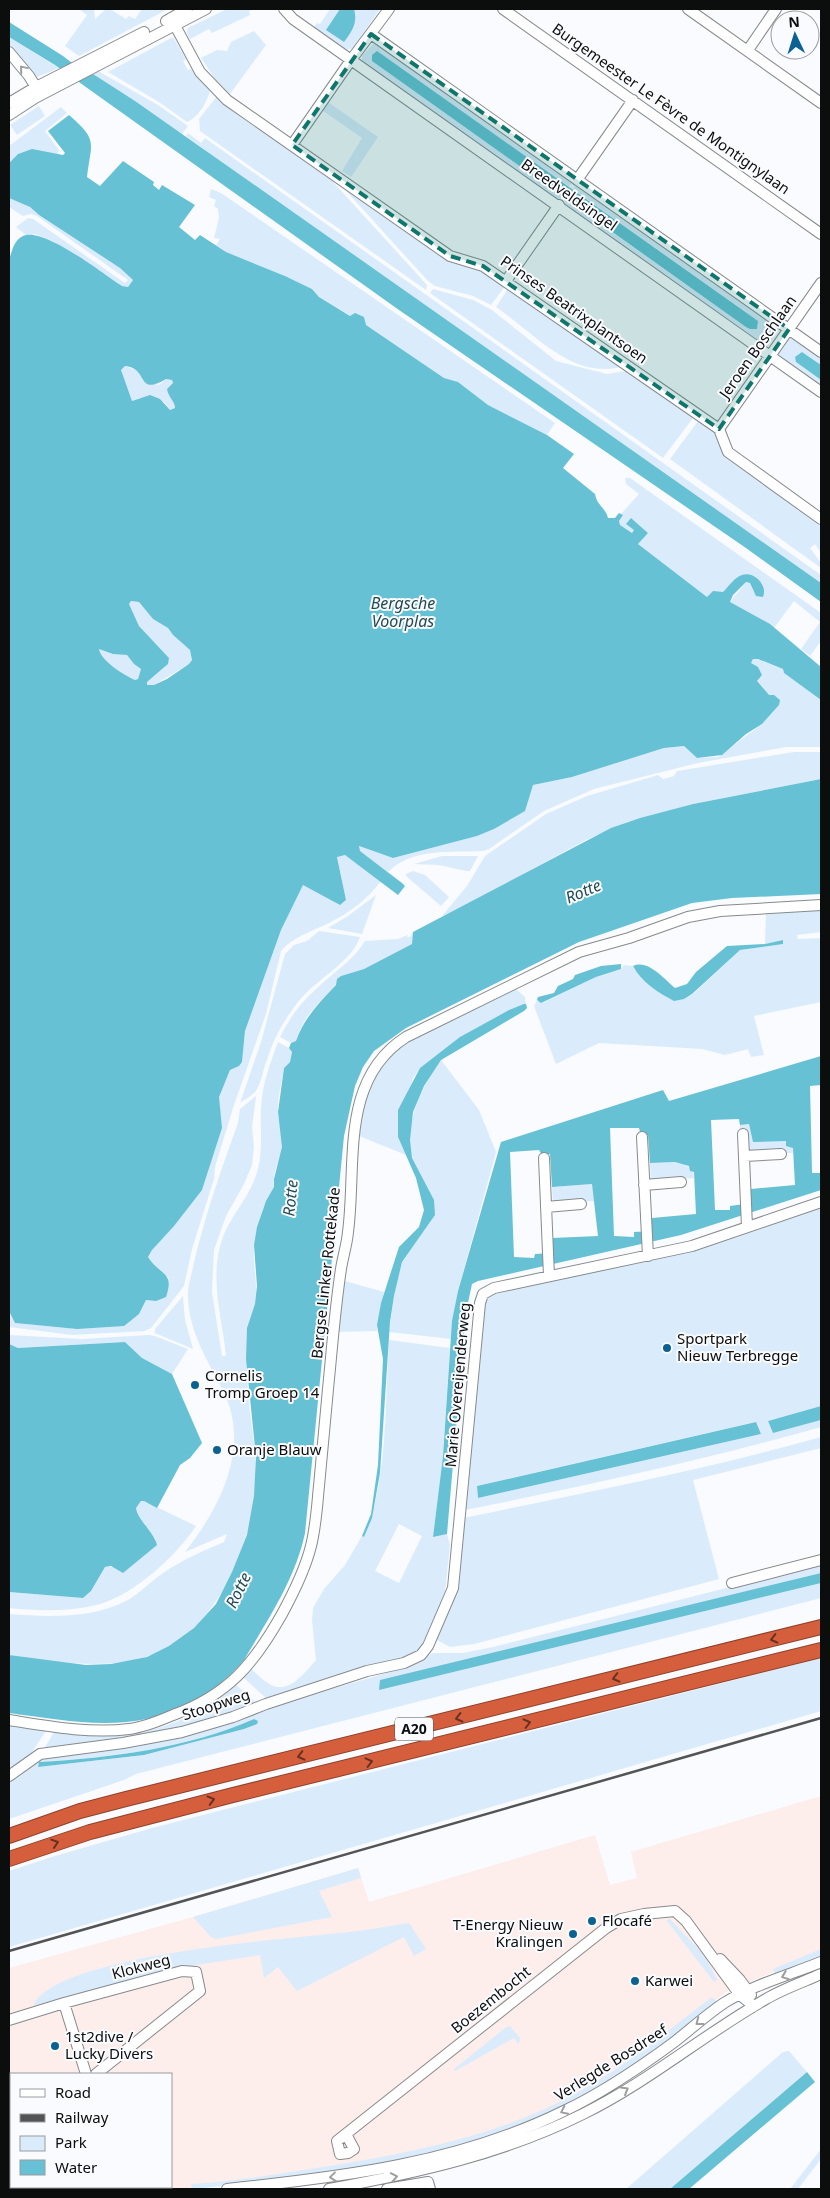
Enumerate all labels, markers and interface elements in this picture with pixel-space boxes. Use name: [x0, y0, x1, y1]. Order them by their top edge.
north arrow: [770, 10, 820, 60]
text: N: [788, 12, 800, 31]
street label: Burgemeester Le Fèvre de Montignylaan: [549, 18, 794, 198]
one-way arrow: [20, 66, 29, 75]
street label: Breedveldsingel: [518, 154, 622, 235]
street label: Prinses Beatrixplantsoen: [497, 251, 652, 368]
street label: Jeroen Boschlaan: [713, 291, 800, 404]
water label: Bergsche Voorplas: [371, 592, 435, 632]
water label: Rotte: [562, 874, 604, 908]
water label: Rotte: [277, 1179, 303, 1217]
street label: Bergse Linker Rottekade: [306, 1186, 344, 1360]
street label: Marie Overeijenderweg: [440, 1302, 474, 1468]
place label: Sportpark Nieuw Terbregge: [677, 1328, 798, 1365]
marker: Sportpark Nieuw Terbregge: [661, 1342, 673, 1354]
place label: Cornelis Tromp Groep 14: [205, 1365, 320, 1402]
marker: Cornelis Tromp Groep 14: [189, 1379, 201, 1391]
place label: Oranje Blauw: [227, 1439, 322, 1459]
marker: Oranje Blauw: [211, 1444, 223, 1456]
water label: Rotte: [220, 1569, 256, 1611]
one-way arrow: [770, 1633, 779, 1644]
one-way arrow: [613, 1673, 621, 1683]
street label: Stoopweg: [179, 1684, 252, 1724]
one-way arrow: [455, 1712, 463, 1722]
road number: A20: [395, 1718, 433, 1740]
one-way arrow: [523, 1719, 531, 1729]
one-way arrow: [296, 1750, 305, 1761]
one-way arrow: [365, 1757, 374, 1768]
one-way arrow: [207, 1796, 215, 1806]
one-way arrow: [50, 1839, 58, 1849]
place label: Flocafé: [602, 1910, 652, 1930]
place label: T-Energy Nieuw Kralingen: [453, 1914, 563, 1951]
marker: Flocafé: [586, 1915, 598, 1927]
marker: T-Energy Nieuw Kralingen: [567, 1928, 579, 1940]
street label: Klokweg: [109, 1949, 172, 1983]
street label: Boezembocht: [446, 1961, 535, 2037]
place label: Karwei: [645, 1970, 693, 1990]
one-way arrow: [781, 1970, 790, 1981]
marker: Karwei: [629, 1975, 641, 1987]
one-way arrow: [696, 2017, 705, 2025]
street label: Verlegde Bosdreef: [550, 2019, 671, 2105]
place label: 1st2dive / Lucky Divers: [65, 2026, 153, 2063]
marker: 1st2dive / Lucky Divers: [49, 2040, 61, 2052]
legend: [10, 2073, 172, 2188]
text: Road: [55, 2082, 91, 2102]
one-way arrow: [620, 2086, 629, 2096]
one-way arrow: [560, 2105, 569, 2115]
text: Railway: [55, 2107, 109, 2127]
text: Park: [55, 2132, 87, 2152]
text: Water: [55, 2157, 97, 2177]
one-way arrow: [329, 2171, 337, 2182]
one-way arrow: [390, 2172, 399, 2183]

